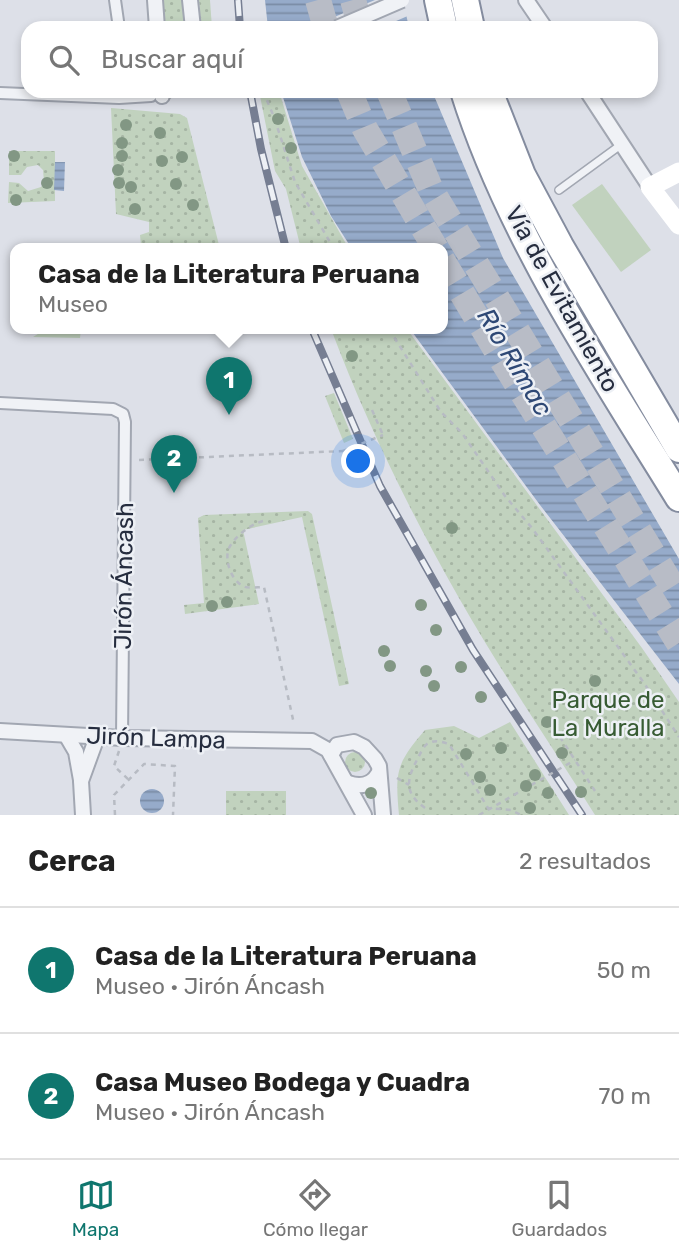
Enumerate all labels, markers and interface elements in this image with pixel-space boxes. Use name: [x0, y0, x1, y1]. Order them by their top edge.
search box: [21, 21, 658, 98]
icon: search: [45, 41, 83, 79]
text: Buscar aquí: [101, 44, 243, 75]
street label: Vía de Evitamiento: [499, 201, 625, 397]
popup: [10, 243, 448, 334]
text: Casa de la Literatura Peruana: [38, 259, 420, 290]
text: Museo: [38, 290, 108, 318]
water label: Río Rímac: [470, 303, 559, 422]
pin: 1: [206, 357, 252, 415]
pin: 2: [151, 435, 197, 493]
your location: [341, 444, 375, 478]
street label: Jirón Áncash: [109, 502, 139, 650]
park label: Parque de La Muralla: [551, 686, 665, 742]
street label: Jirón Lampa: [86, 722, 226, 754]
text: Cerca: [28, 843, 116, 879]
text: 2 resultados: [519, 847, 651, 875]
text: Casa de la Literatura Peruana: [95, 941, 477, 972]
text: 1: [45, 956, 57, 984]
text: 50 m: [597, 956, 651, 984]
text: Museo · Jirón Áncash: [95, 972, 325, 1000]
text: Casa Museo Bodega y Cuadra: [95, 1067, 470, 1098]
text: 2: [44, 1082, 58, 1110]
text: 70 m: [599, 1082, 651, 1110]
text: Museo · Jirón Áncash: [95, 1098, 325, 1126]
tab: Mapa: [72, 1176, 119, 1241]
tab: Cómo llegar: [263, 1176, 368, 1241]
tab: Guardados: [512, 1176, 607, 1241]

